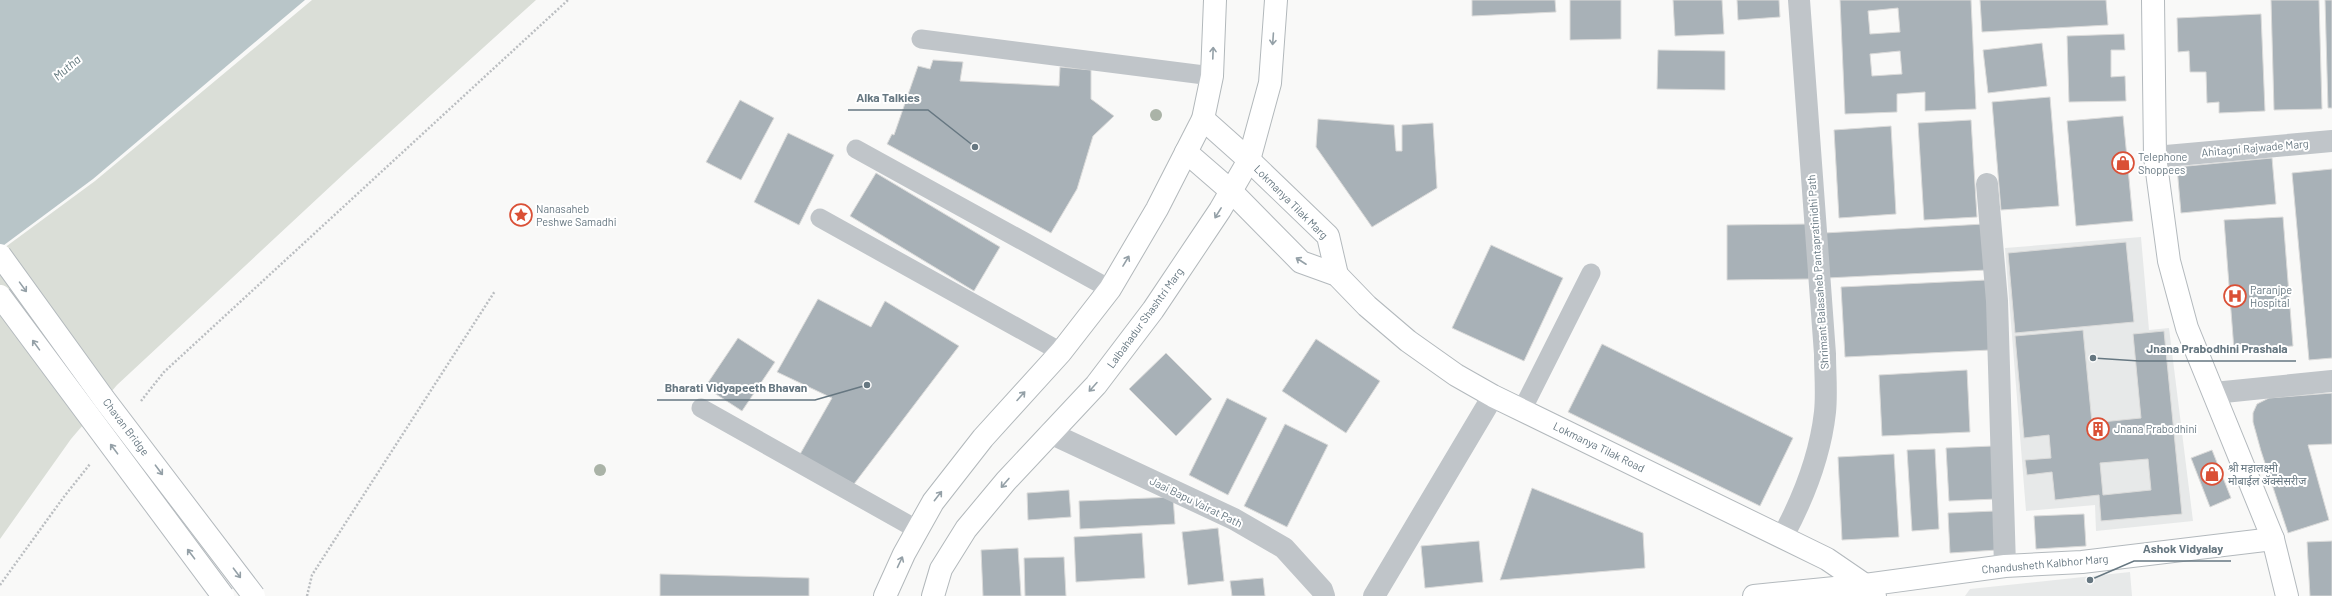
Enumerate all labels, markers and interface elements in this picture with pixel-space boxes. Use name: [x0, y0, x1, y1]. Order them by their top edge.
one-way arrow: [1270, 32, 1277, 45]
one-way arrow: [1209, 47, 1217, 60]
water label: Mutha: [50, 52, 83, 83]
callout: Alka Talkies: [848, 86, 928, 110]
text: Alka Talkies: [856, 90, 920, 104]
street label: Ahitagni Rajwade Marg: [2201, 136, 2309, 159]
shop icon: Telephone Shoppees: [2110, 150, 2136, 176]
place label: Telephone Shoppees: [2138, 150, 2188, 176]
street label: Lokmanya Tilak Marg: [1252, 162, 1331, 241]
street label: Shrimant Balasaheb Pantapratinidhi Path: [1804, 174, 1831, 370]
place icon: Nanasaheb Peshwe Samadhi: [508, 202, 534, 228]
place label: Nanasaheb Peshwe Samadhi: [536, 202, 617, 228]
one-way arrow: [1213, 208, 1222, 219]
one-way arrow: [1123, 255, 1131, 267]
one-way arrow: [1296, 256, 1307, 265]
street label: Lalbahadur Shashtri Marg: [1104, 265, 1186, 371]
one-way arrow: [19, 281, 27, 292]
hospital icon: Paranjpe Hospital: [2222, 283, 2248, 309]
place label: Paranjpe Hospital: [2250, 283, 2292, 309]
callout: Jnana Prabodhini Prashala: [2139, 337, 2296, 361]
one-way arrow: [32, 339, 40, 350]
text: Jnana Prabodhini Prashala: [2146, 341, 2288, 355]
callout: Bharati Vidyapeeth Bhavan: [657, 376, 815, 400]
text: Bharati Vidyapeeth Bhavan: [665, 380, 807, 394]
one-way arrow: [1088, 382, 1098, 392]
one-way arrow: [1016, 392, 1025, 402]
street label: Chavan Bridge: [101, 395, 152, 458]
building icon: Jnana Prabodhini: [2085, 416, 2111, 442]
street label: Lokmanya Tilak Road: [1551, 419, 1647, 474]
place label: Jnana Prabodhini: [2114, 422, 2197, 435]
one-way arrow: [109, 444, 118, 455]
shop icon: श्री महालक्ष्मी मोबाईल ॲक्सेसरीज: [2199, 461, 2225, 487]
place label: श्री महालक्ष्मी मोबाईल ॲक्सेसरीज: [2228, 461, 2307, 487]
one-way arrow: [154, 464, 163, 475]
street label: Jaai Bapu Vairat Path: [1148, 473, 1245, 530]
one-way arrow: [1000, 478, 1010, 488]
one-way arrow: [933, 491, 942, 502]
callout: Ashok Vidyalay: [2134, 537, 2231, 561]
text: Ashok Vidyalay: [2143, 541, 2223, 555]
one-way arrow: [187, 548, 195, 559]
street label: Chandusheth Kalbhor Marg: [1981, 551, 2109, 576]
one-way arrow: [897, 557, 905, 569]
one-way arrow: [233, 568, 242, 579]

